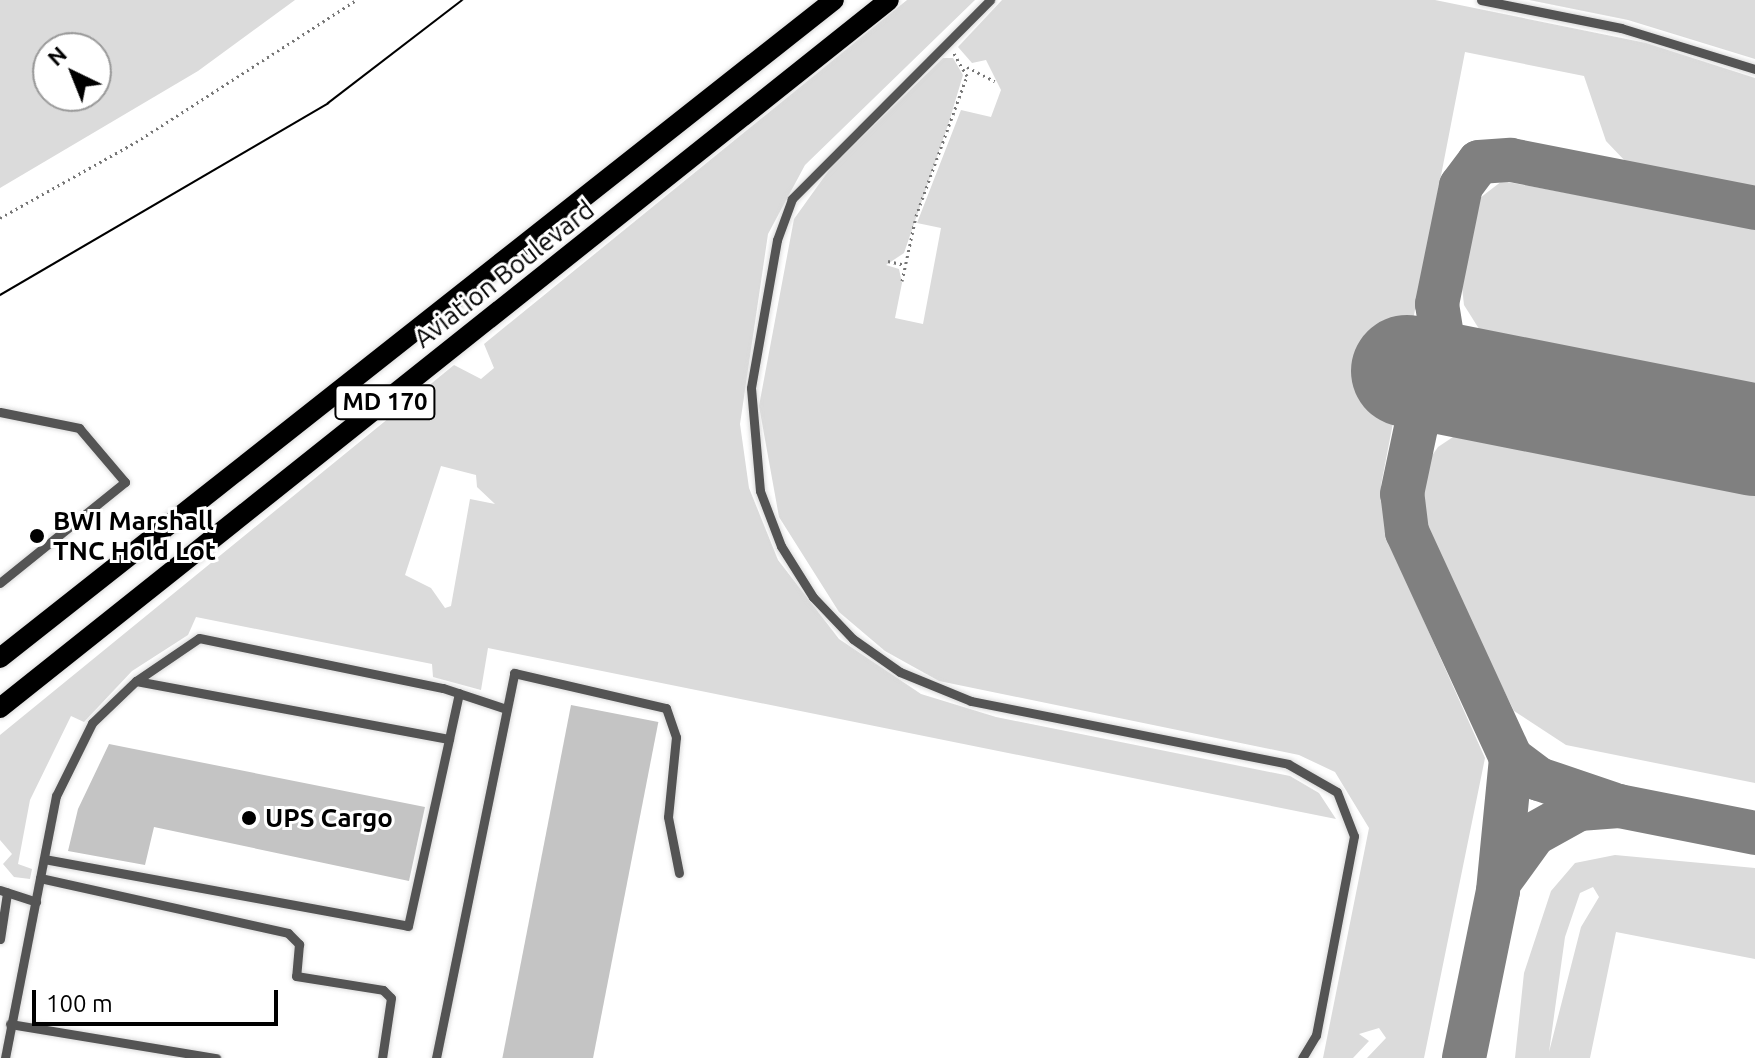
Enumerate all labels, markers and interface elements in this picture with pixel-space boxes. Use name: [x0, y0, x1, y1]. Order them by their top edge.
north arrow: [32, 32, 112, 112]
text: N: [42, 41, 71, 70]
street label: Aviation Boulevard: [408, 194, 600, 354]
road number: MD 170: [333, 382, 437, 422]
place label: BWI Marshall TNC Hold Lot: [53, 505, 216, 566]
marker: BWI Marshall TNC Hold Lot: [28, 527, 46, 545]
place label: UPS Cargo: [265, 802, 393, 834]
marker: UPS Cargo: [240, 809, 258, 827]
scale bar: [36, 974, 282, 1024]
text: 100 m: [46, 990, 113, 1017]

